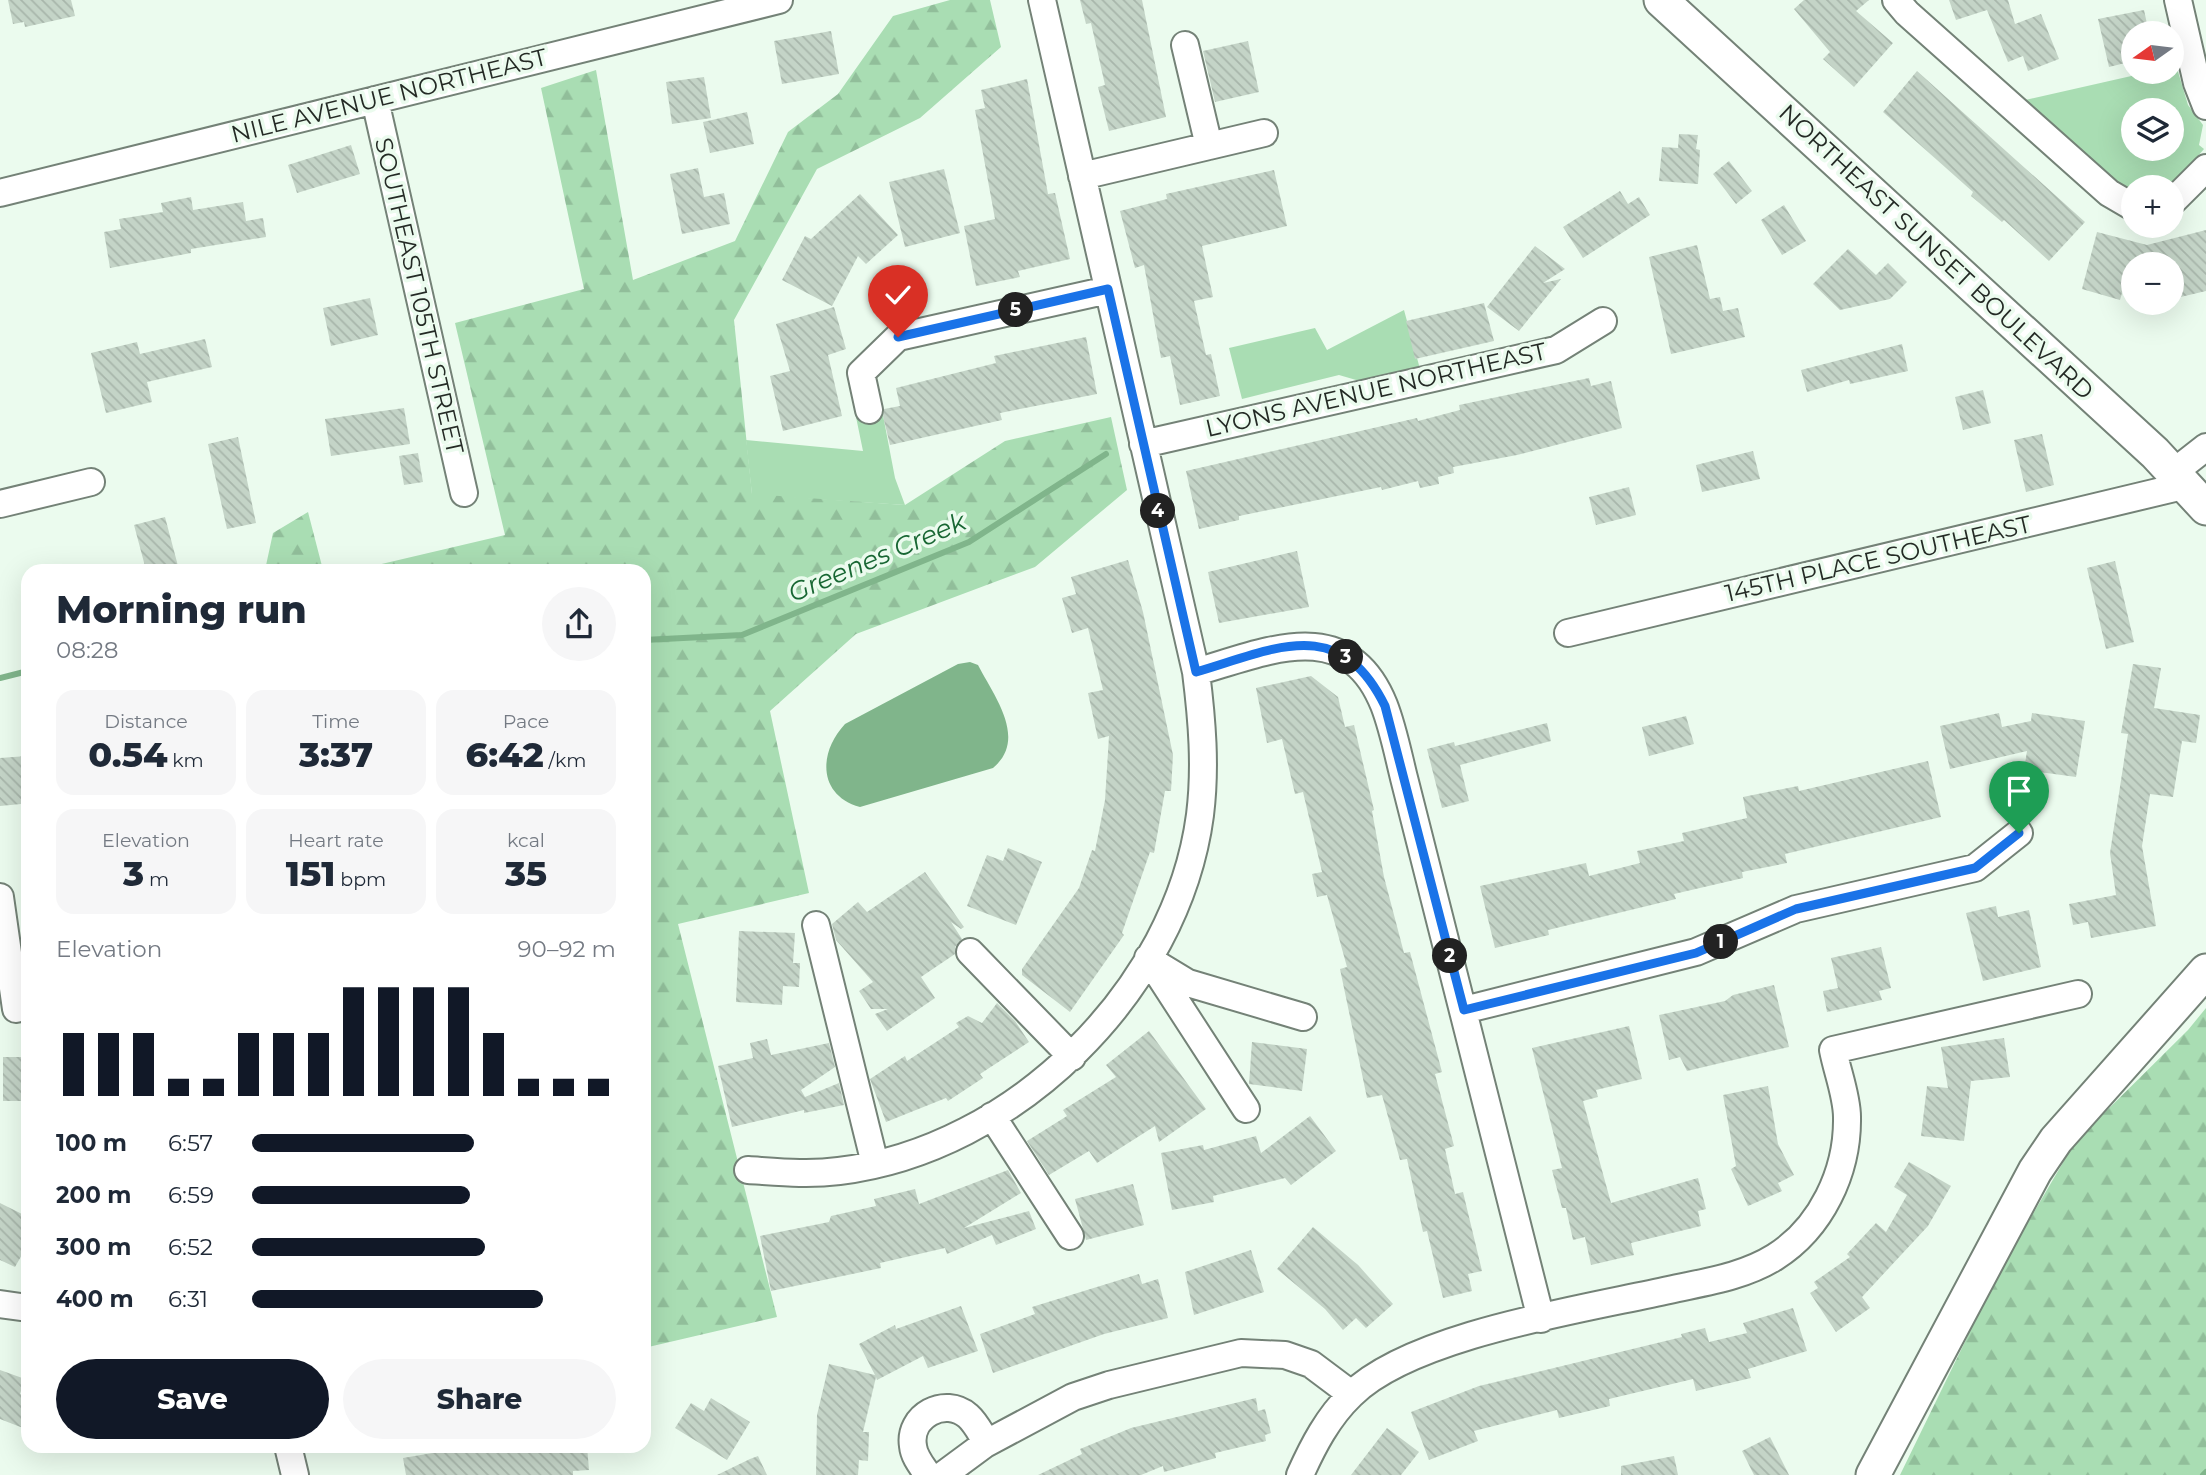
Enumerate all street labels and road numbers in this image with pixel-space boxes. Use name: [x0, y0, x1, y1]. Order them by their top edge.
street label: NILE AVENUE NORTHEAST: [228, 42, 550, 149]
street label: NORTHEAST SUNSET BOULEVARD: [1773, 98, 2100, 405]
street label: SOUTHEAST 105TH STREET: [369, 135, 470, 457]
street label: LYONS AVENUE NORTHEAST: [1203, 336, 1549, 443]
street label: 145TH PLACE SOUTHEAST: [1722, 509, 2034, 608]

